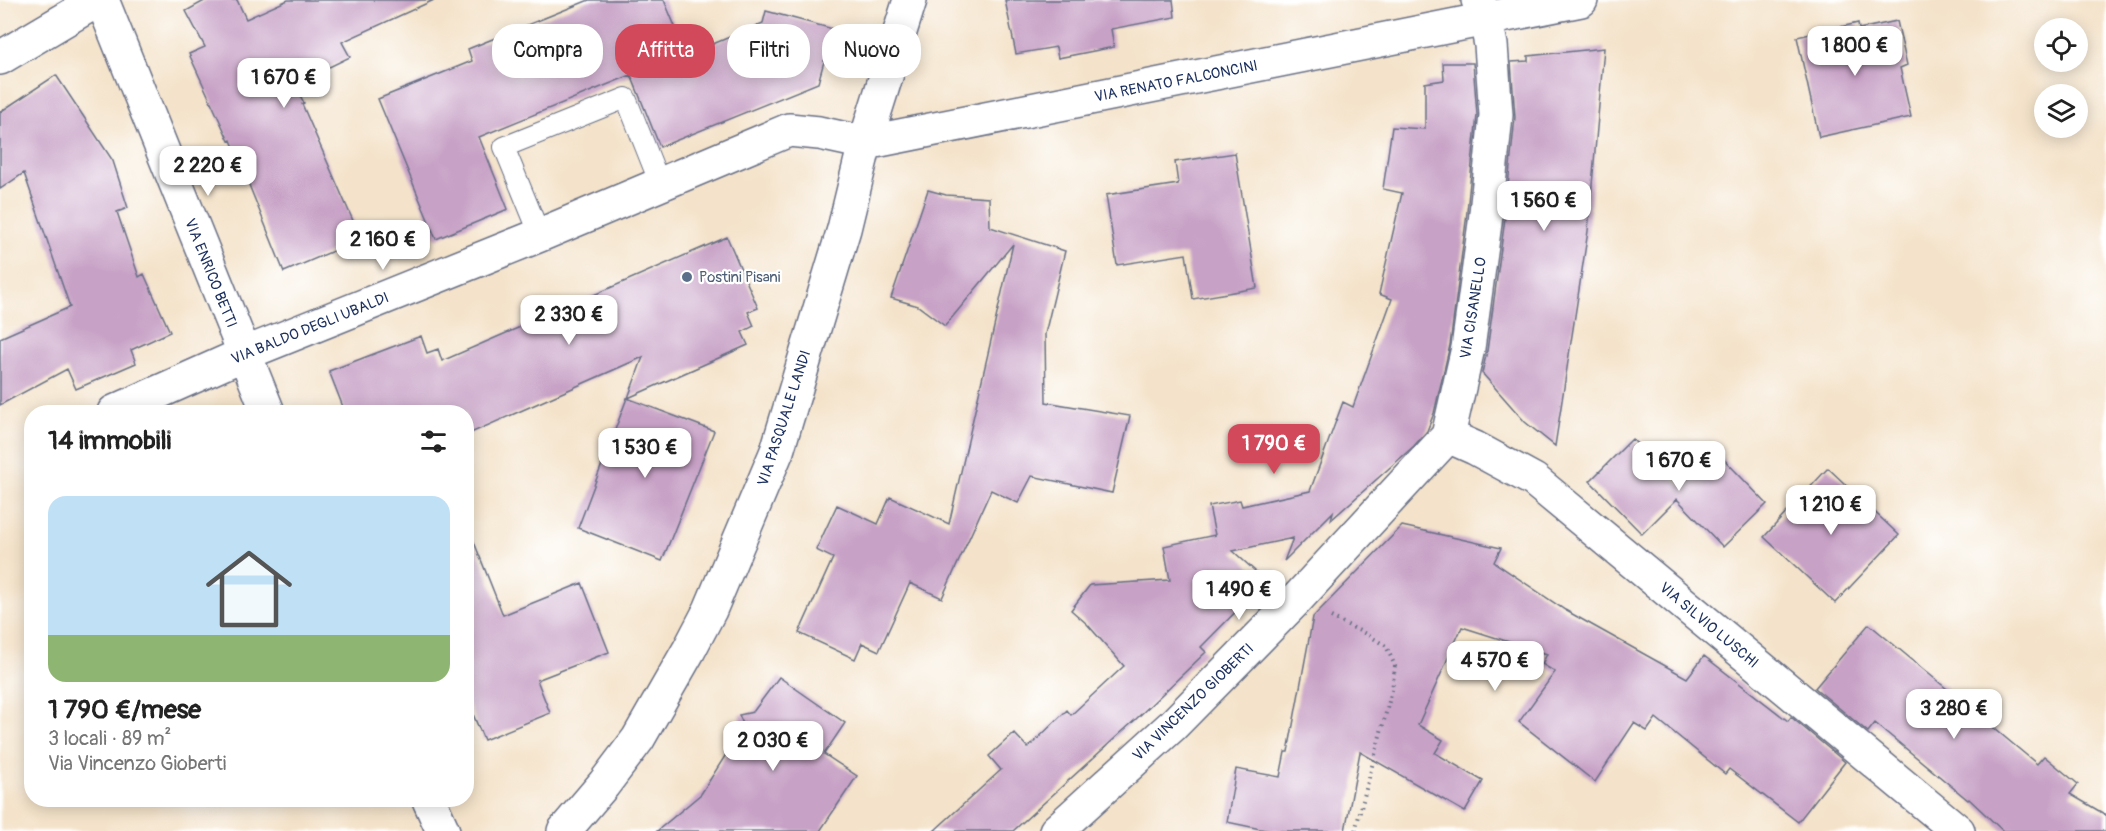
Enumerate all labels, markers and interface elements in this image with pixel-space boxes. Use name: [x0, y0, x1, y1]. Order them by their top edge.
map controls: [2034, 18, 2088, 138]
button: locate: [2034, 18, 2088, 72]
chip: Compra: [492, 24, 603, 78]
chip: Affitta: [615, 24, 715, 78]
chip: Filtri: [727, 24, 810, 78]
chip: Nuovo: [822, 24, 921, 78]
pin: 1 800 €: [1800, 26, 1910, 77]
text: 1 800 €: [1821, 33, 1889, 58]
street label: VIA RENATO FALCONCINI: [1093, 56, 1259, 107]
pin: 1 670 €: [229, 58, 339, 109]
text: 1 670 €: [251, 65, 317, 90]
button: layers: [2034, 84, 2088, 138]
pin: 2 220 €: [153, 146, 263, 197]
text: 2 220 €: [173, 153, 243, 178]
pin: 1 560 €: [1489, 181, 1599, 232]
text: 1 560 €: [1511, 188, 1577, 213]
street label: VIA ENRICO BETTI: [180, 216, 241, 331]
pin: 2 160 €: [328, 220, 438, 271]
text: 2 160 €: [350, 227, 416, 252]
street label: VIA CISANELLO: [1456, 256, 1491, 360]
place label: Postini Pisani: [699, 268, 781, 287]
marker: Postini Pisani: [680, 270, 694, 284]
street label: VIA BALDO DEGLI UBALDI: [229, 288, 392, 369]
pin: 2 330 €: [514, 295, 624, 346]
text: 2 330 €: [534, 302, 604, 327]
street label: VIA PASQUALE LANDI: [754, 348, 815, 488]
pin: 1 790 €: [1219, 424, 1329, 475]
text: 14 immobili: [48, 425, 171, 457]
icon: filters: [417, 425, 450, 458]
pin: 1 530 €: [590, 428, 700, 479]
text: 1 790 €: [1242, 431, 1306, 456]
text: 1 530 €: [612, 435, 678, 460]
pin: 1 670 €: [1624, 441, 1734, 492]
text: 1 670 €: [1646, 448, 1712, 473]
pin: 1 210 €: [1776, 485, 1886, 536]
text: 1 210 €: [1800, 492, 1862, 517]
icon: home: [195, 535, 303, 643]
pin: 1 490 €: [1184, 570, 1294, 621]
text: 1 490 €: [1206, 577, 1272, 602]
street label: VIA SILVIO LUSCHI: [1655, 578, 1762, 672]
street label: VIA VINCENZO GIOBERTI: [1129, 640, 1258, 765]
pin: 4 570 €: [1440, 641, 1550, 692]
text: 4 570 €: [1461, 648, 1529, 673]
pin: 3 280 €: [1899, 689, 2009, 740]
text: 1 790 €/mese: [48, 694, 201, 726]
text: 3 280 €: [1920, 696, 1988, 721]
pin: 2 030 €: [718, 721, 828, 772]
text: 3 locali · 89 m²: [48, 726, 171, 751]
text: 2 030 €: [737, 728, 809, 753]
text: Via Vincenzo Gioberti: [48, 751, 226, 776]

